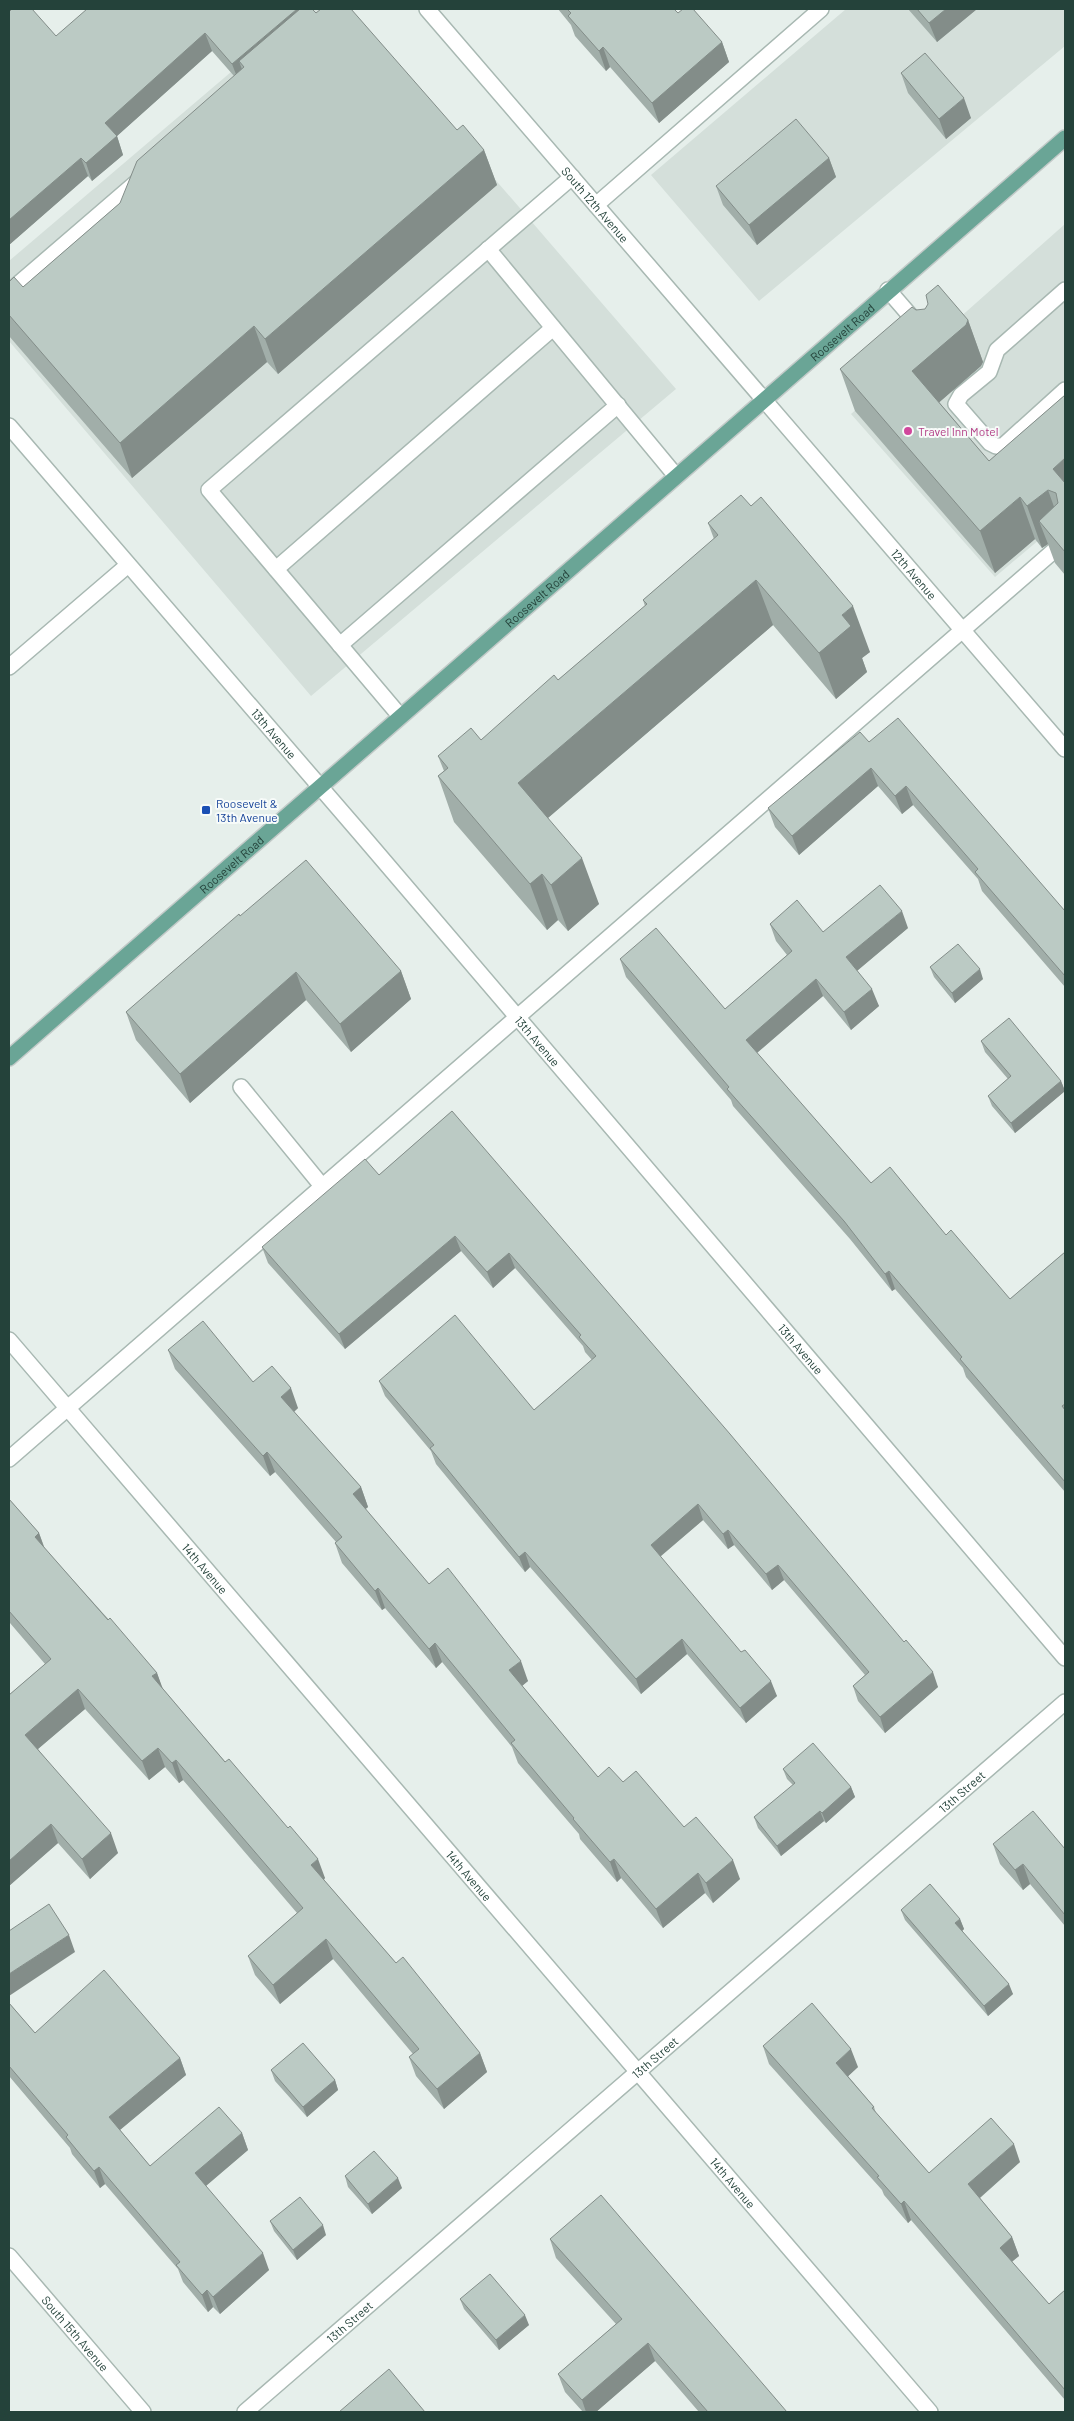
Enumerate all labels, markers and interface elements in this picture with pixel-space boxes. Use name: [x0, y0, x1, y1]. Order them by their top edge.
street label: South 12th Avenue: [559, 164, 632, 245]
street label: Roosevelt Road: [807, 300, 877, 364]
place label: Travel Inn Motel: [918, 424, 999, 438]
marker: Travel Inn Motel: [902, 425, 914, 437]
street label: 12th Avenue: [889, 546, 940, 602]
street label: Roosevelt Road: [502, 566, 572, 630]
street label: 13th Avenue: [249, 705, 300, 761]
place label: Roosevelt & 13th Avenue: [216, 796, 278, 824]
marker: Roosevelt & 13th Avenue: [200, 804, 212, 816]
street label: Roosevelt Road: [196, 833, 266, 896]
street label: 13th Avenue: [512, 1013, 563, 1069]
street label: 13th Avenue: [775, 1321, 826, 1377]
street label: 14th Avenue: [180, 1540, 231, 1596]
street label: 13th Street: [936, 1768, 988, 1815]
street label: 14th Avenue: [443, 1847, 495, 1904]
street label: 13th Street: [629, 2033, 681, 2081]
street label: 14th Avenue: [707, 2155, 759, 2211]
street label: South 15th Avenue: [39, 2293, 112, 2374]
street label: 13th Street: [323, 2298, 375, 2345]

